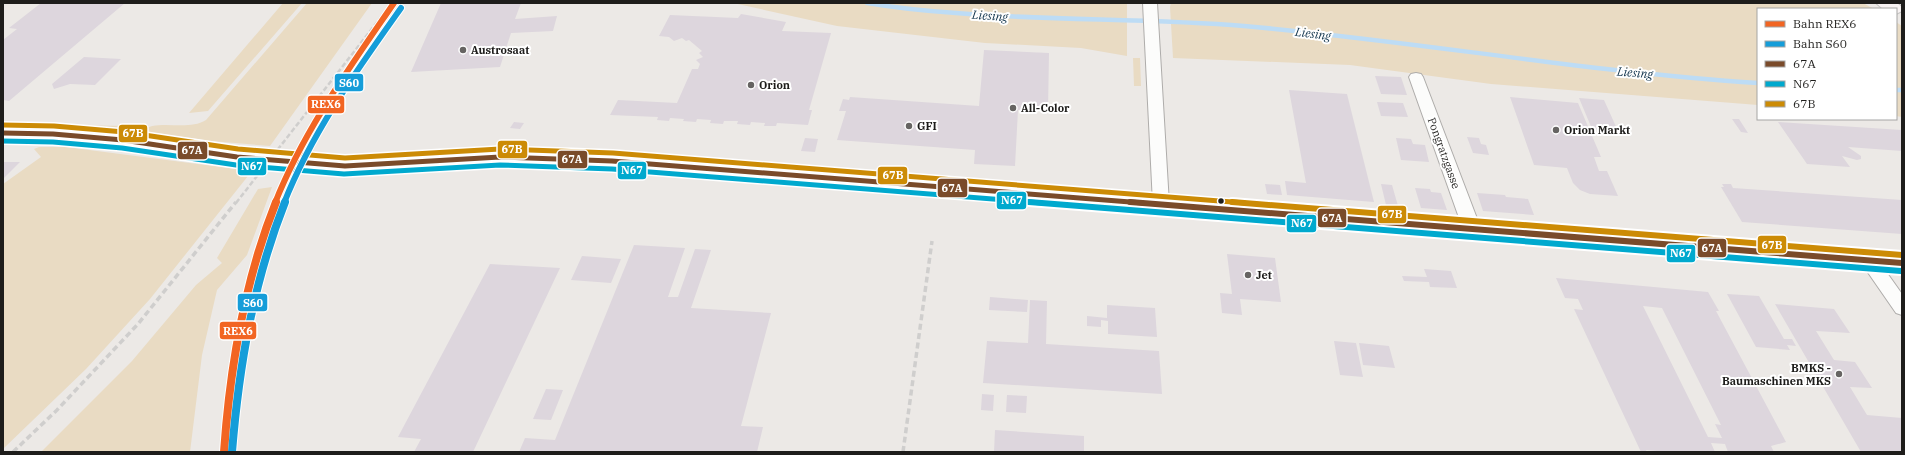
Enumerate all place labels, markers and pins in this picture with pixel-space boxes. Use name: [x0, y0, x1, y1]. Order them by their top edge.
place label: Austrosaat: [471, 43, 529, 57]
marker: Austrosaat: [458, 45, 468, 55]
place label: Orion: [759, 78, 790, 92]
marker: Orion: [746, 80, 756, 90]
place label: All-Color: [1021, 101, 1070, 115]
marker: All-Color: [1008, 103, 1018, 113]
place label: GFI: [917, 119, 937, 133]
marker: GFI: [904, 121, 914, 131]
place label: Orion Markt: [1564, 123, 1630, 137]
marker: Orion Markt: [1551, 125, 1561, 135]
unlabelled marker: [1216, 196, 1226, 206]
place label: Jet: [1256, 268, 1272, 282]
marker: Jet: [1243, 270, 1253, 280]
place label: BMKS - Baumaschinen MKS: [1722, 361, 1831, 388]
marker: BMKS - Baumaschinen MKS: [1834, 369, 1844, 379]

